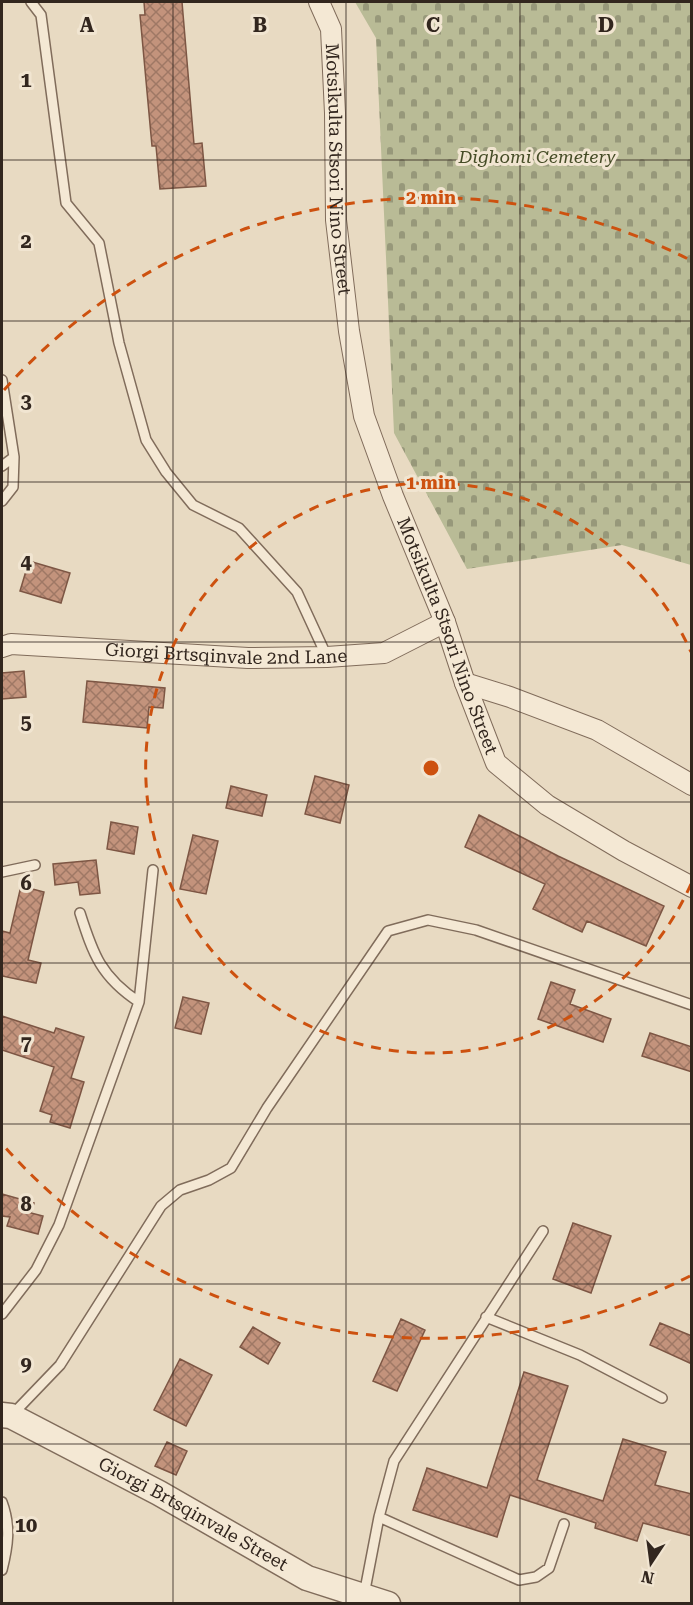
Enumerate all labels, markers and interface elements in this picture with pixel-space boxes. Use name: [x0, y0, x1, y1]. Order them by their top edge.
text: A: [80, 13, 95, 37]
text: B: [253, 13, 267, 37]
text: C: [426, 13, 440, 37]
text: D: [598, 13, 614, 37]
street label: Motsikulta Stsori Nino Street: [322, 43, 356, 296]
text: 1: [20, 68, 32, 92]
park label: Dighomi Cemetery: [457, 146, 616, 167]
text: 2 min: [406, 187, 456, 208]
text: 2: [20, 229, 32, 253]
text: 3: [20, 389, 32, 413]
text: 1 min: [406, 472, 456, 493]
street label: Motsikulta Stsori Nino Street: [393, 514, 503, 758]
text: 4: [20, 550, 32, 574]
street label: Giorgi Brtsqinvale 2nd Lane: [105, 639, 348, 668]
text: 5: [20, 710, 32, 734]
centre of rings: [421, 758, 441, 778]
text: 6: [20, 871, 32, 895]
text: 7: [20, 1031, 32, 1055]
text: 8: [20, 1192, 32, 1216]
text: 9: [20, 1352, 32, 1376]
street label: Giorgi Brtsqinvale Street: [95, 1452, 292, 1575]
text: 10: [15, 1513, 37, 1537]
north arrow: [621, 1533, 681, 1593]
text: N: [640, 1566, 656, 1588]

